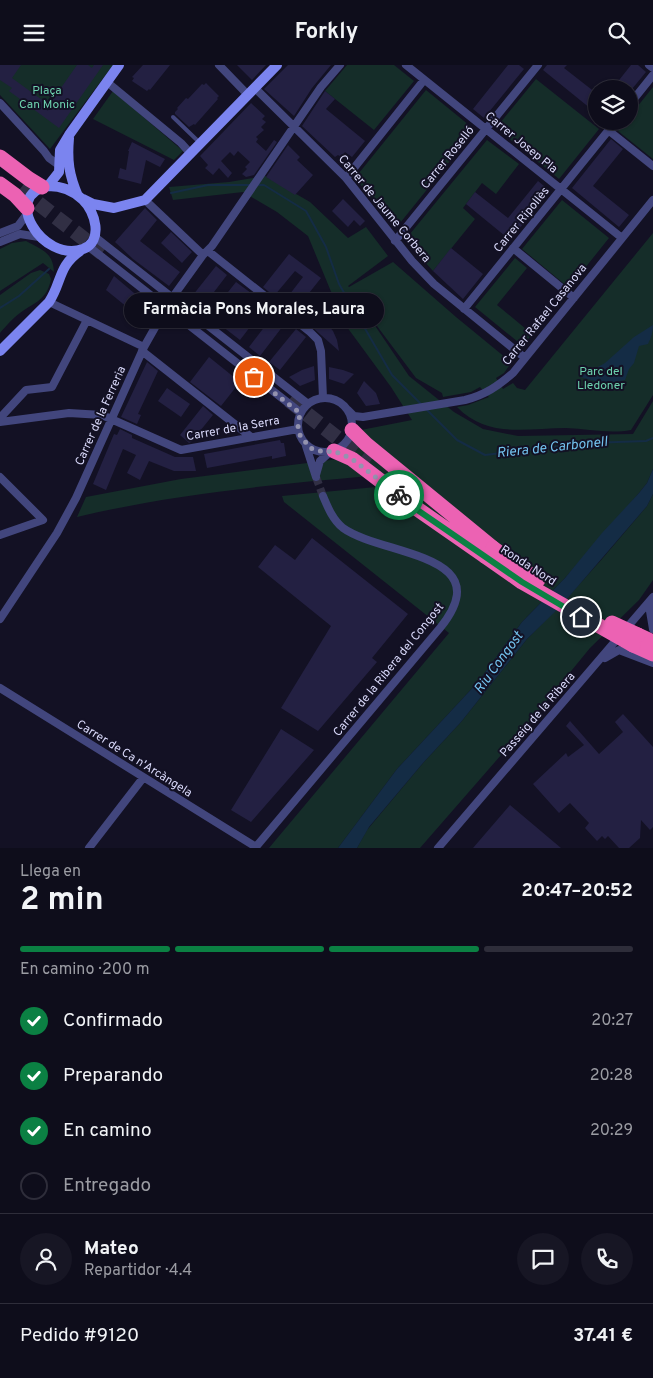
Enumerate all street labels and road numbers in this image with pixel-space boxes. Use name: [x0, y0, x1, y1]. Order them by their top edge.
street label: Carrer Josep Pla: [481, 109, 561, 177]
street label: Carrer Roselló: [418, 123, 478, 193]
street label: Carrer de Jaume Corbera: [334, 152, 434, 266]
street label: Carrer Ripollès: [491, 184, 553, 256]
street label: Carrer Rafael Casanova: [499, 261, 591, 369]
street label: Carrer de la Ferreria: [72, 364, 130, 468]
street label: Carrer de la Serra: [185, 413, 281, 445]
street label: Ronda Nord: [497, 542, 559, 590]
street label: Carrer de la Ribera del Congost: [330, 600, 448, 740]
street label: Passeig de la Ribera: [497, 669, 579, 761]
street label: Carrer de Ca n'Arcàngela: [73, 717, 195, 801]

